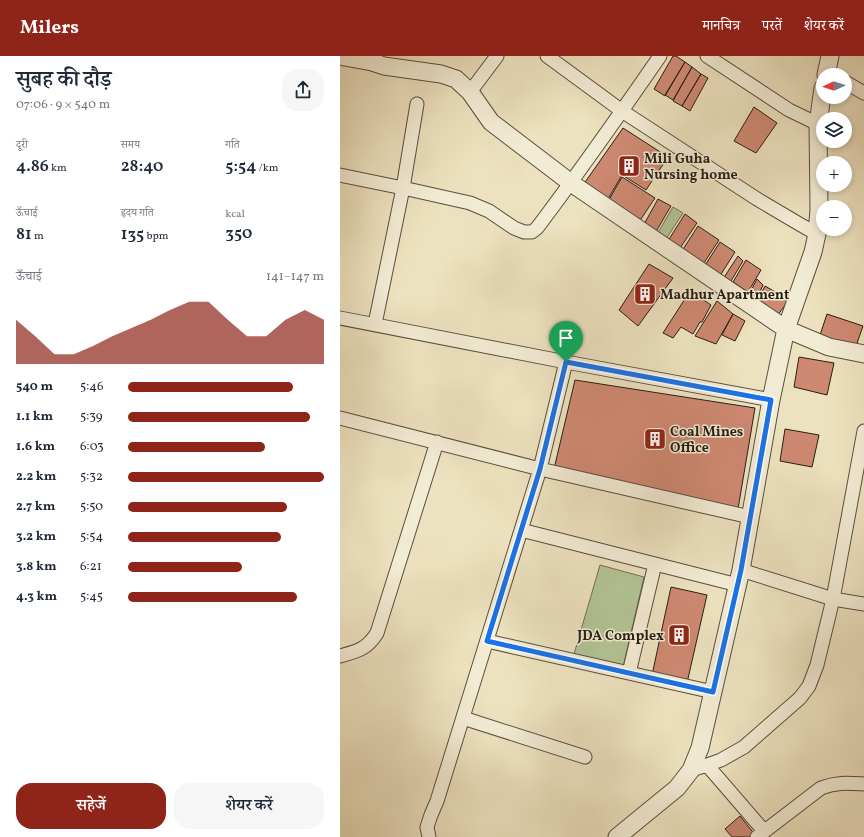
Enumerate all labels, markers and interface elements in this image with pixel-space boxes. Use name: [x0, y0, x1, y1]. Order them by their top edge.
text: Milers: [20, 15, 79, 41]
text: मानचित्र: [702, 17, 740, 36]
text: परतें: [762, 17, 782, 36]
text: शेयर करें: [804, 17, 844, 36]
text: सुबह की दौड़: [16, 65, 111, 96]
north arrow: [816, 68, 852, 104]
map controls: [816, 68, 852, 236]
button: share: [282, 69, 324, 111]
text: 07:06 · 9 × 540 m: [16, 96, 110, 114]
button: layers: [816, 112, 852, 148]
text: दूरी: [16, 138, 28, 153]
text: समय: [121, 138, 140, 153]
text: गति: [225, 138, 240, 153]
place label: Mili Guha Nursing home: [644, 150, 738, 185]
building icon: Mili Guha Nursing home: [616, 153, 642, 179]
text: 4.86: [16, 155, 49, 178]
text: 28:40: [121, 155, 163, 178]
text: 5:54: [225, 155, 256, 178]
button: +: [816, 156, 852, 192]
text: km: [49, 161, 67, 176]
text: /km: [256, 161, 278, 176]
button: −: [816, 200, 852, 236]
text: ऊँचाई: [16, 206, 38, 221]
text: हृदय गति: [121, 206, 154, 221]
text: kcal: [225, 207, 245, 222]
text: 350: [225, 222, 252, 245]
text: 81: [16, 223, 32, 246]
text: 135: [121, 223, 144, 246]
text: m: [32, 229, 44, 244]
text: bpm: [144, 229, 169, 244]
text: ऊँचाई: [16, 268, 42, 286]
text: 141–147 m: [266, 268, 324, 286]
building icon: Madhur Apartment: [632, 281, 658, 307]
place label: Madhur Apartment: [660, 286, 789, 305]
pin: [549, 321, 583, 362]
icon: arrive: [555, 327, 577, 349]
text: 540 m: [16, 378, 53, 396]
text: 5:46: [80, 378, 104, 396]
text: 1.1 km: [16, 408, 53, 426]
text: 5:39: [80, 408, 102, 426]
place label: Coal Mines Office: [670, 423, 743, 458]
building icon: Coal Mines Office: [642, 426, 668, 452]
text: 1.6 km: [16, 438, 55, 456]
text: 6:03: [80, 438, 104, 456]
text: 2.2 km: [16, 468, 56, 486]
text: 5:32: [80, 468, 103, 486]
text: 2.7 km: [16, 498, 55, 516]
text: 5:50: [80, 498, 103, 516]
text: 3.2 km: [16, 528, 56, 546]
text: 5:54: [80, 528, 103, 546]
text: 3.8 km: [16, 558, 56, 576]
text: 6:21: [80, 558, 102, 576]
text: 4.3 km: [16, 588, 57, 606]
text: 5:45: [80, 588, 103, 606]
building icon: JDA Complex: [666, 622, 692, 648]
place label: JDA Complex: [576, 627, 664, 646]
button: सहेजें: [16, 783, 166, 829]
button: शेयर करें: [174, 783, 324, 829]

